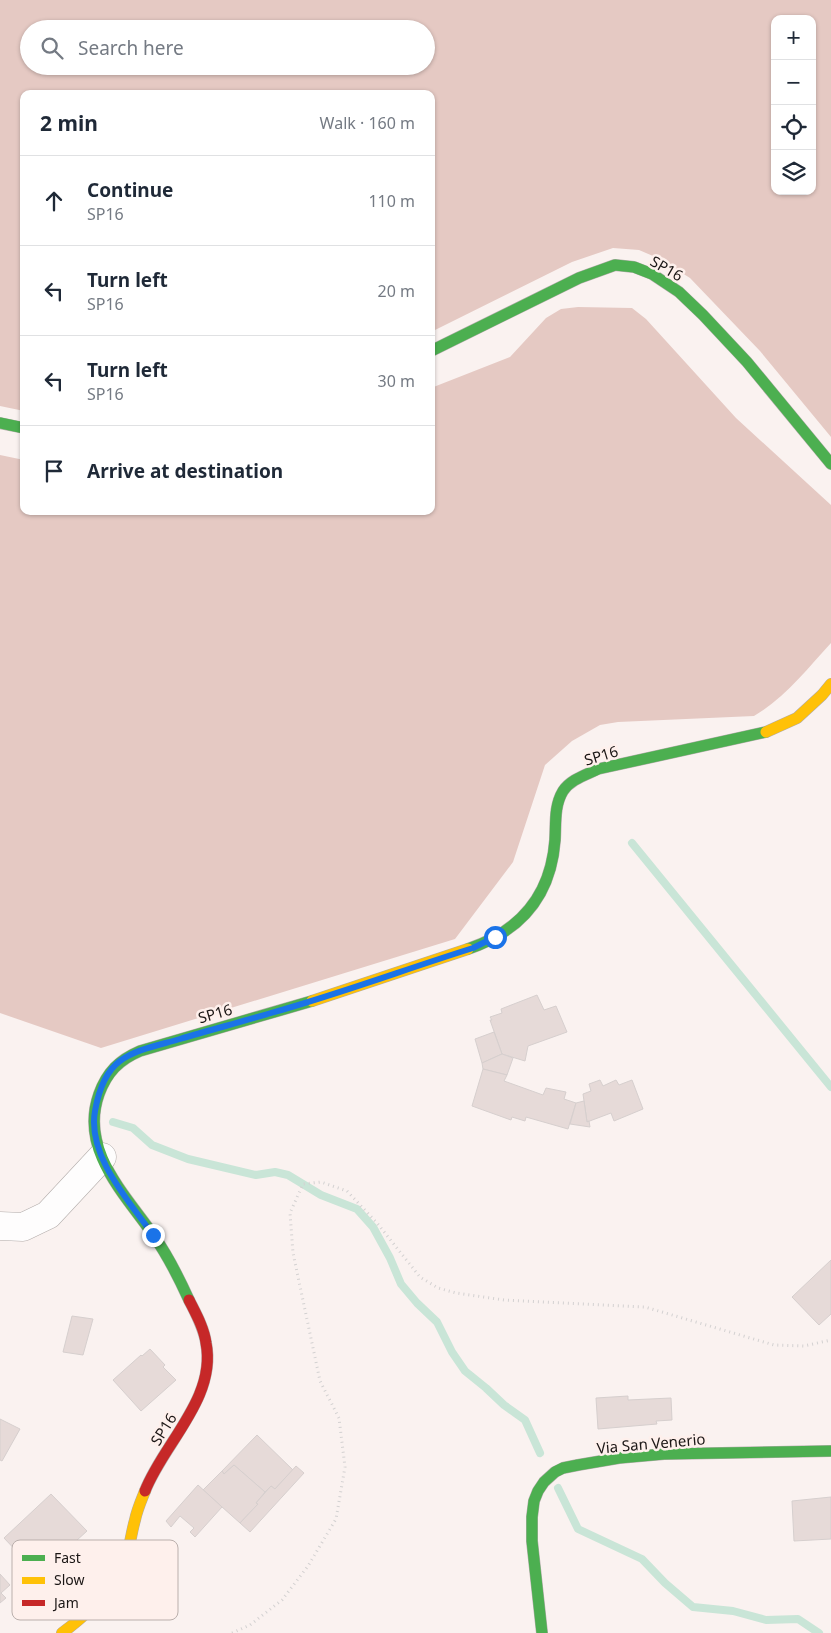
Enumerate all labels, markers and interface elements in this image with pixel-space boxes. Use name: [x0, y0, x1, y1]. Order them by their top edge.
map controls: [771, 15, 816, 195]
button: +: [771, 15, 816, 60]
search box: [20, 20, 435, 75]
icon: search: [38, 34, 66, 62]
text: Search here: [78, 35, 184, 61]
button: −: [771, 60, 816, 105]
button: locate: [771, 105, 816, 150]
text: 2 min: [40, 109, 98, 137]
text: Walk · 160 m: [320, 112, 415, 134]
button: layers: [771, 150, 816, 195]
text: Continue: [87, 177, 173, 203]
icon: ahead: [40, 187, 68, 215]
text: 110 m: [368, 190, 415, 212]
text: SP16: [87, 203, 124, 225]
street label: SP16: [647, 251, 687, 285]
text: Turn left: [87, 267, 168, 293]
icon: left: [40, 277, 68, 305]
text: 20 m: [378, 280, 415, 302]
text: SP16: [87, 293, 124, 315]
text: Turn left: [87, 357, 168, 383]
icon: left: [40, 367, 68, 395]
text: 30 m: [378, 370, 415, 392]
text: SP16: [87, 383, 124, 405]
icon: arrive: [40, 457, 68, 485]
text: Arrive at destination: [87, 458, 283, 484]
street label: SP16: [582, 740, 620, 770]
route start: [484, 926, 507, 949]
street label: SP16: [196, 999, 234, 1027]
route end: [142, 1224, 165, 1247]
street label: SP16: [145, 1409, 181, 1449]
street label: Via San Venerio: [596, 1428, 706, 1458]
legend: [12, 1540, 178, 1620]
text: Fast: [54, 1548, 81, 1567]
text: Slow: [54, 1570, 85, 1589]
text: Jam: [52, 1593, 79, 1612]

